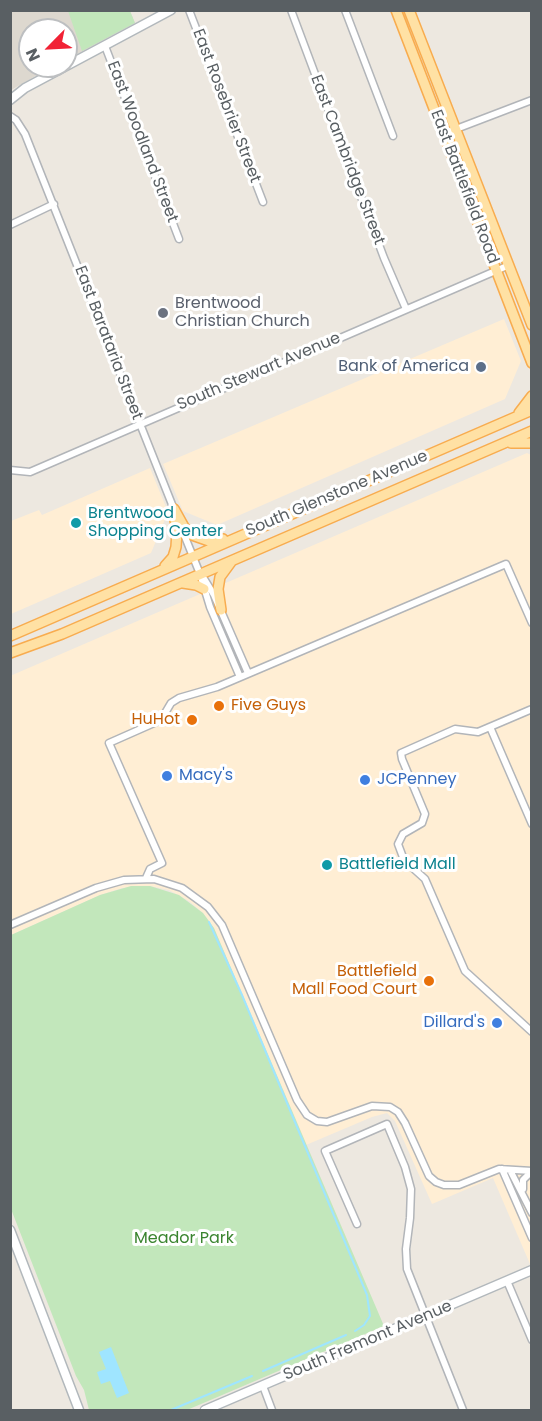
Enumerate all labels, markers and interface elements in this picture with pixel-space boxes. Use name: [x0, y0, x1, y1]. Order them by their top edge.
north arrow: [18, 18, 78, 78]
street label: East Rosebrier Street: [188, 26, 264, 186]
text: N: [20, 45, 46, 65]
street label: East Woodland Street: [102, 59, 182, 225]
street label: East Cambridge Street: [306, 72, 388, 248]
street label: East Battlefield Road: [426, 107, 502, 267]
street label: East Barataria Street: [70, 263, 146, 423]
place label: Brentwood Christian Church: [175, 294, 310, 332]
marker: Brentwood Christian Church: [156, 306, 170, 320]
street label: South Stewart Avenue: [175, 329, 343, 415]
place label: Bank of America: [338, 357, 469, 377]
marker: Bank of America: [474, 360, 488, 374]
street label: South Glenstone Avenue: [243, 447, 431, 541]
place label: Brentwood Shopping Center: [88, 504, 223, 542]
marker: Brentwood Shopping Center: [69, 516, 83, 530]
place label: Five Guys: [231, 696, 306, 716]
marker: Five Guys: [212, 699, 226, 713]
place label: HuHot: [132, 710, 180, 730]
marker: HuHot: [185, 713, 199, 727]
place label: Macy's: [179, 766, 233, 786]
marker: Macy's: [160, 769, 174, 783]
place label: JCPenney: [377, 770, 456, 790]
marker: JCPenney: [358, 773, 372, 787]
place label: Battlefield Mall: [339, 855, 456, 875]
marker: Battlefield Mall: [320, 858, 334, 872]
place label: Battlefield Mall Food Court: [292, 962, 417, 1000]
marker: Battlefield Mall Food Court: [422, 974, 436, 988]
place label: Dillard's: [423, 1013, 485, 1033]
marker: Dillard's: [490, 1016, 504, 1030]
park label: Meador Park: [134, 1229, 234, 1249]
street label: South Fremont Avenue: [281, 1297, 455, 1385]

